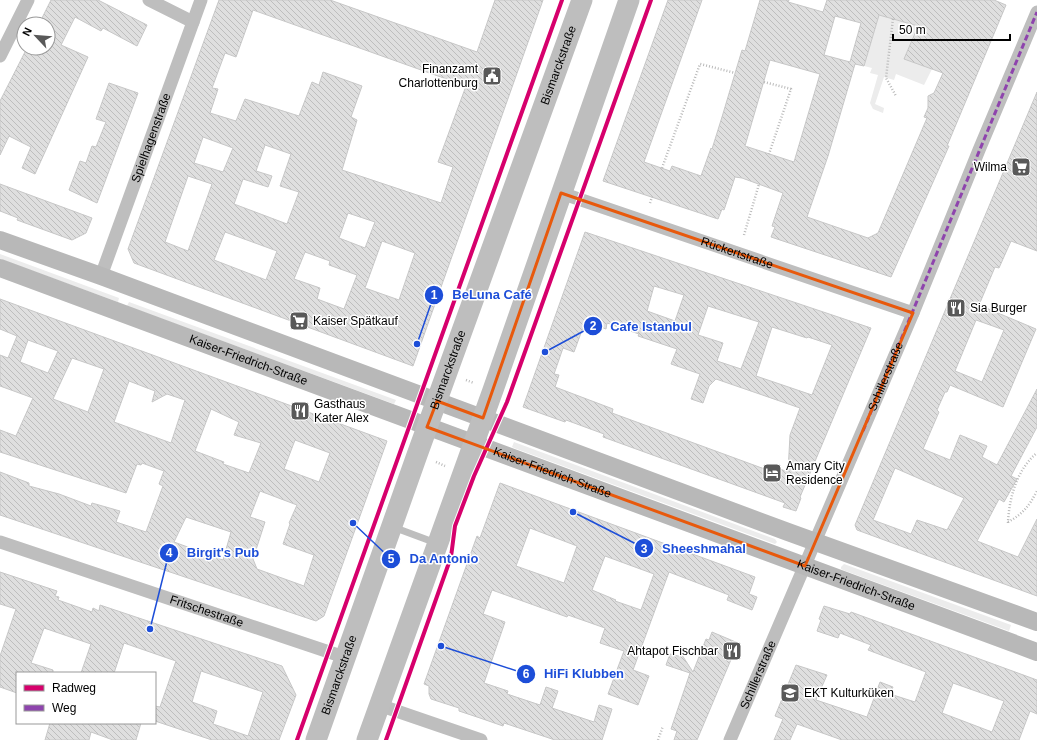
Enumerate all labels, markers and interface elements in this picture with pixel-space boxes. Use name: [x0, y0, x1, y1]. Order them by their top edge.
north arrow: [16, 16, 56, 56]
scale bar: [893, 16, 1010, 42]
street label: Bismarckstraße: [538, 23, 579, 107]
text: 50 m: [899, 23, 926, 37]
text: N: [20, 25, 34, 38]
place label: Finanzamt Charlottenburg: [399, 62, 479, 90]
public building icon: Finanzamt Charlottenburg: [481, 65, 503, 87]
street label: Spielhagenstraße: [128, 91, 174, 184]
supermarket icon: Wilma: [1010, 156, 1032, 178]
place label: Wilma: [974, 160, 1007, 174]
street label: Rückertstraße: [699, 234, 775, 272]
callout: BeLuna Café: [424, 282, 540, 307]
text: BeLuna Café: [452, 287, 532, 302]
text: 1: [431, 288, 438, 302]
restaurant icon: Sia Burger: [945, 297, 967, 319]
place label: Sia Burger: [970, 301, 1027, 315]
supermarket icon: Kaiser Spätkauf: [288, 310, 310, 332]
place label: Kaiser Spätkauf: [313, 314, 398, 328]
callout: Cafe Istanbul: [583, 314, 700, 339]
text: 2: [590, 319, 597, 333]
text: Cafe Istanbul: [610, 319, 692, 334]
street label: Bismarckstraße: [427, 328, 469, 411]
street label: Kaiser-Friedrich-Straße: [188, 332, 310, 388]
street label: Schillerstraße: [865, 340, 906, 413]
place label: Gasthaus Kater Alex: [314, 397, 369, 425]
restaurant icon: Gasthaus Kater Alex: [289, 400, 311, 422]
street label: Kaiser-Friedrich-Straße: [491, 444, 614, 501]
place label: Amary City Residence: [786, 459, 845, 487]
hotel icon: Amary City Residence: [761, 462, 783, 484]
callout: Sheeshmahal: [634, 536, 754, 561]
callout: Birgit's Pub: [159, 540, 267, 565]
text: Sheeshmahal: [662, 541, 746, 556]
text: 3: [641, 542, 648, 556]
text: Birgit's Pub: [187, 545, 259, 560]
text: 4: [166, 546, 173, 560]
callout: Da Antonio: [381, 546, 487, 571]
text: Da Antonio: [410, 551, 478, 566]
text: 5: [388, 552, 395, 566]
street label: Kaiser-Friedrich-Straße: [795, 557, 917, 613]
street label: Fritschestraße: [168, 592, 246, 630]
street label: Bismarckstraße: [319, 633, 360, 717]
street label: Schillerstraße: [737, 638, 779, 711]
restaurant icon: Ahtapot Fischbar: [721, 640, 743, 662]
place label: Ahtapot Fischbar: [627, 644, 718, 658]
callout: HiFi Klubben: [516, 661, 632, 686]
text: HiFi Klubben: [544, 666, 624, 681]
text: 6: [523, 667, 530, 681]
legend: [16, 672, 156, 724]
text: Radweg: [52, 681, 96, 695]
school or university icon: EKT Kulturküken: [779, 682, 801, 704]
place label: EKT Kulturküken: [804, 686, 894, 700]
text: Weg: [52, 701, 76, 715]

